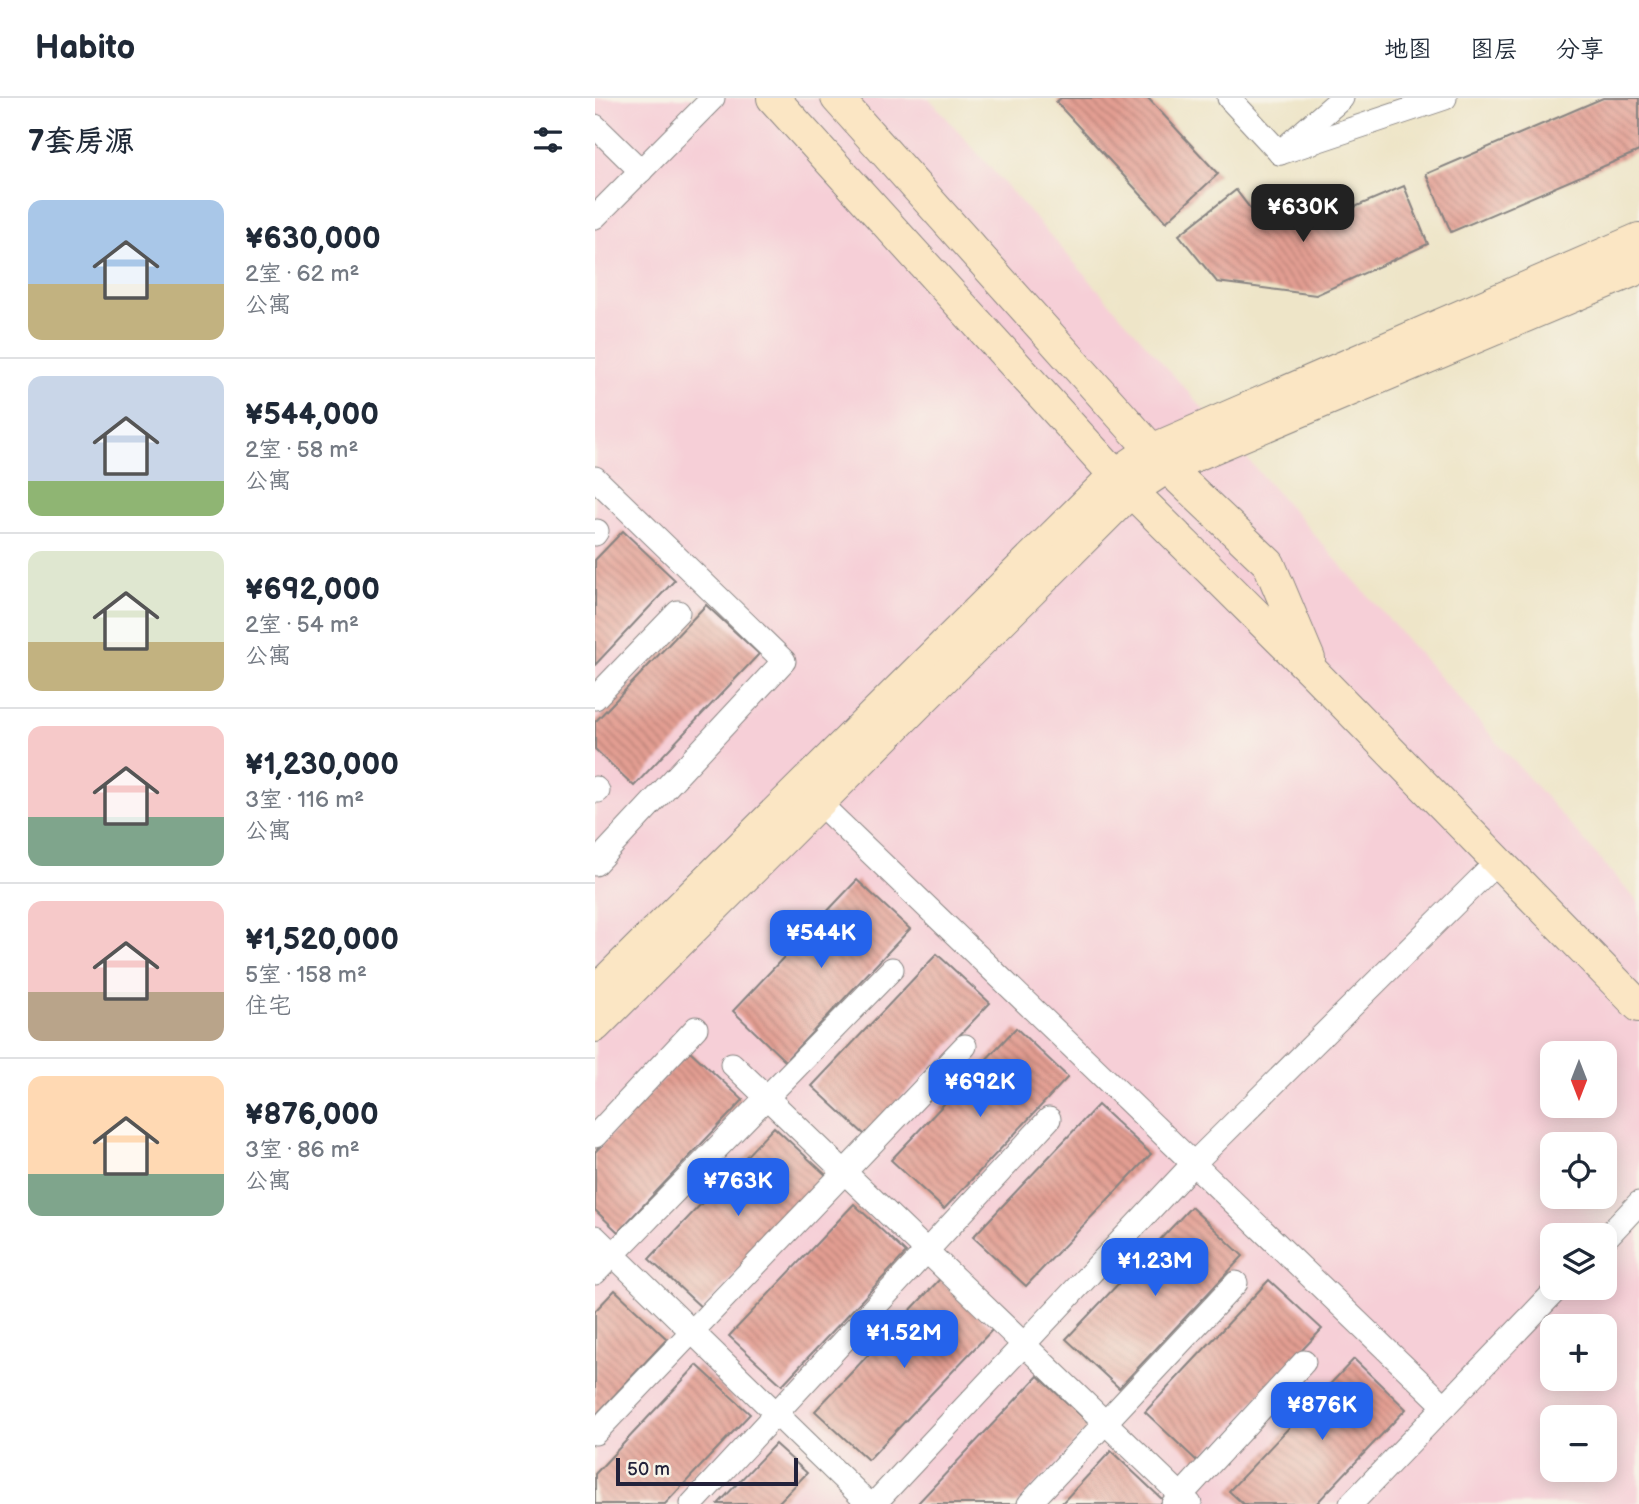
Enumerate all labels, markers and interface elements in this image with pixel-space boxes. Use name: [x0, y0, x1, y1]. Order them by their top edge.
text: Habito: [35, 28, 135, 68]
text: 地图: [1384, 35, 1432, 64]
text: 图层: [1470, 35, 1518, 64]
text: 分享: [1556, 35, 1604, 64]
icon: filters: [529, 121, 567, 159]
text: 7套房源: [28, 124, 135, 160]
pin: ¥630K: [1254, 184, 1352, 244]
text: ¥630K: [1267, 193, 1339, 221]
text: ¥630,000: [245, 221, 381, 257]
icon: home: [84, 228, 168, 312]
text: 2室 · 62 m²: [245, 260, 359, 288]
text: 公寓: [245, 291, 291, 319]
text: ¥544,000: [245, 397, 379, 433]
icon: home: [84, 404, 168, 488]
text: 2室 · 58 m²: [245, 436, 358, 464]
text: 公寓: [245, 467, 291, 495]
text: ¥692,000: [245, 572, 380, 608]
icon: home: [84, 579, 168, 663]
text: 2室 · 54 m²: [245, 611, 359, 639]
text: 公寓: [245, 642, 291, 670]
text: ¥1,230,000: [245, 747, 399, 783]
icon: home: [84, 754, 168, 838]
text: 3室 · 116 m²: [245, 786, 364, 814]
text: 公寓: [245, 817, 291, 845]
pin: ¥544K: [772, 910, 870, 970]
text: ¥544K: [786, 919, 856, 947]
text: ¥1,520,000: [245, 922, 399, 958]
icon: home: [84, 929, 168, 1013]
text: 5室 · 158 m²: [245, 961, 367, 989]
text: 住宅: [245, 992, 291, 1020]
north arrow: [1540, 1041, 1617, 1118]
map controls: [1540, 1041, 1617, 1482]
pin: ¥692K: [931, 1060, 1029, 1119]
text: ¥692K: [945, 1068, 1015, 1096]
text: ¥876,000: [245, 1097, 379, 1133]
icon: home: [84, 1104, 168, 1188]
button: locate: [1540, 1132, 1617, 1209]
text: 3室 · 86 m²: [245, 1136, 360, 1164]
pin: ¥763K: [689, 1158, 787, 1218]
text: 公寓: [245, 1167, 291, 1195]
text: ¥763K: [703, 1167, 773, 1195]
button: layers: [1540, 1223, 1617, 1300]
pin: ¥1.23M: [1098, 1238, 1212, 1298]
text: ¥1.23M: [1117, 1247, 1193, 1275]
pin: ¥1.52M: [847, 1310, 961, 1370]
button: +: [1540, 1314, 1617, 1391]
text: ¥1.52M: [866, 1319, 942, 1347]
pin: ¥876K: [1273, 1382, 1371, 1442]
text: ¥876K: [1287, 1391, 1357, 1419]
button: −: [1540, 1405, 1617, 1482]
scale bar: [616, 1455, 798, 1487]
text: 50 m: [627, 1458, 670, 1481]

